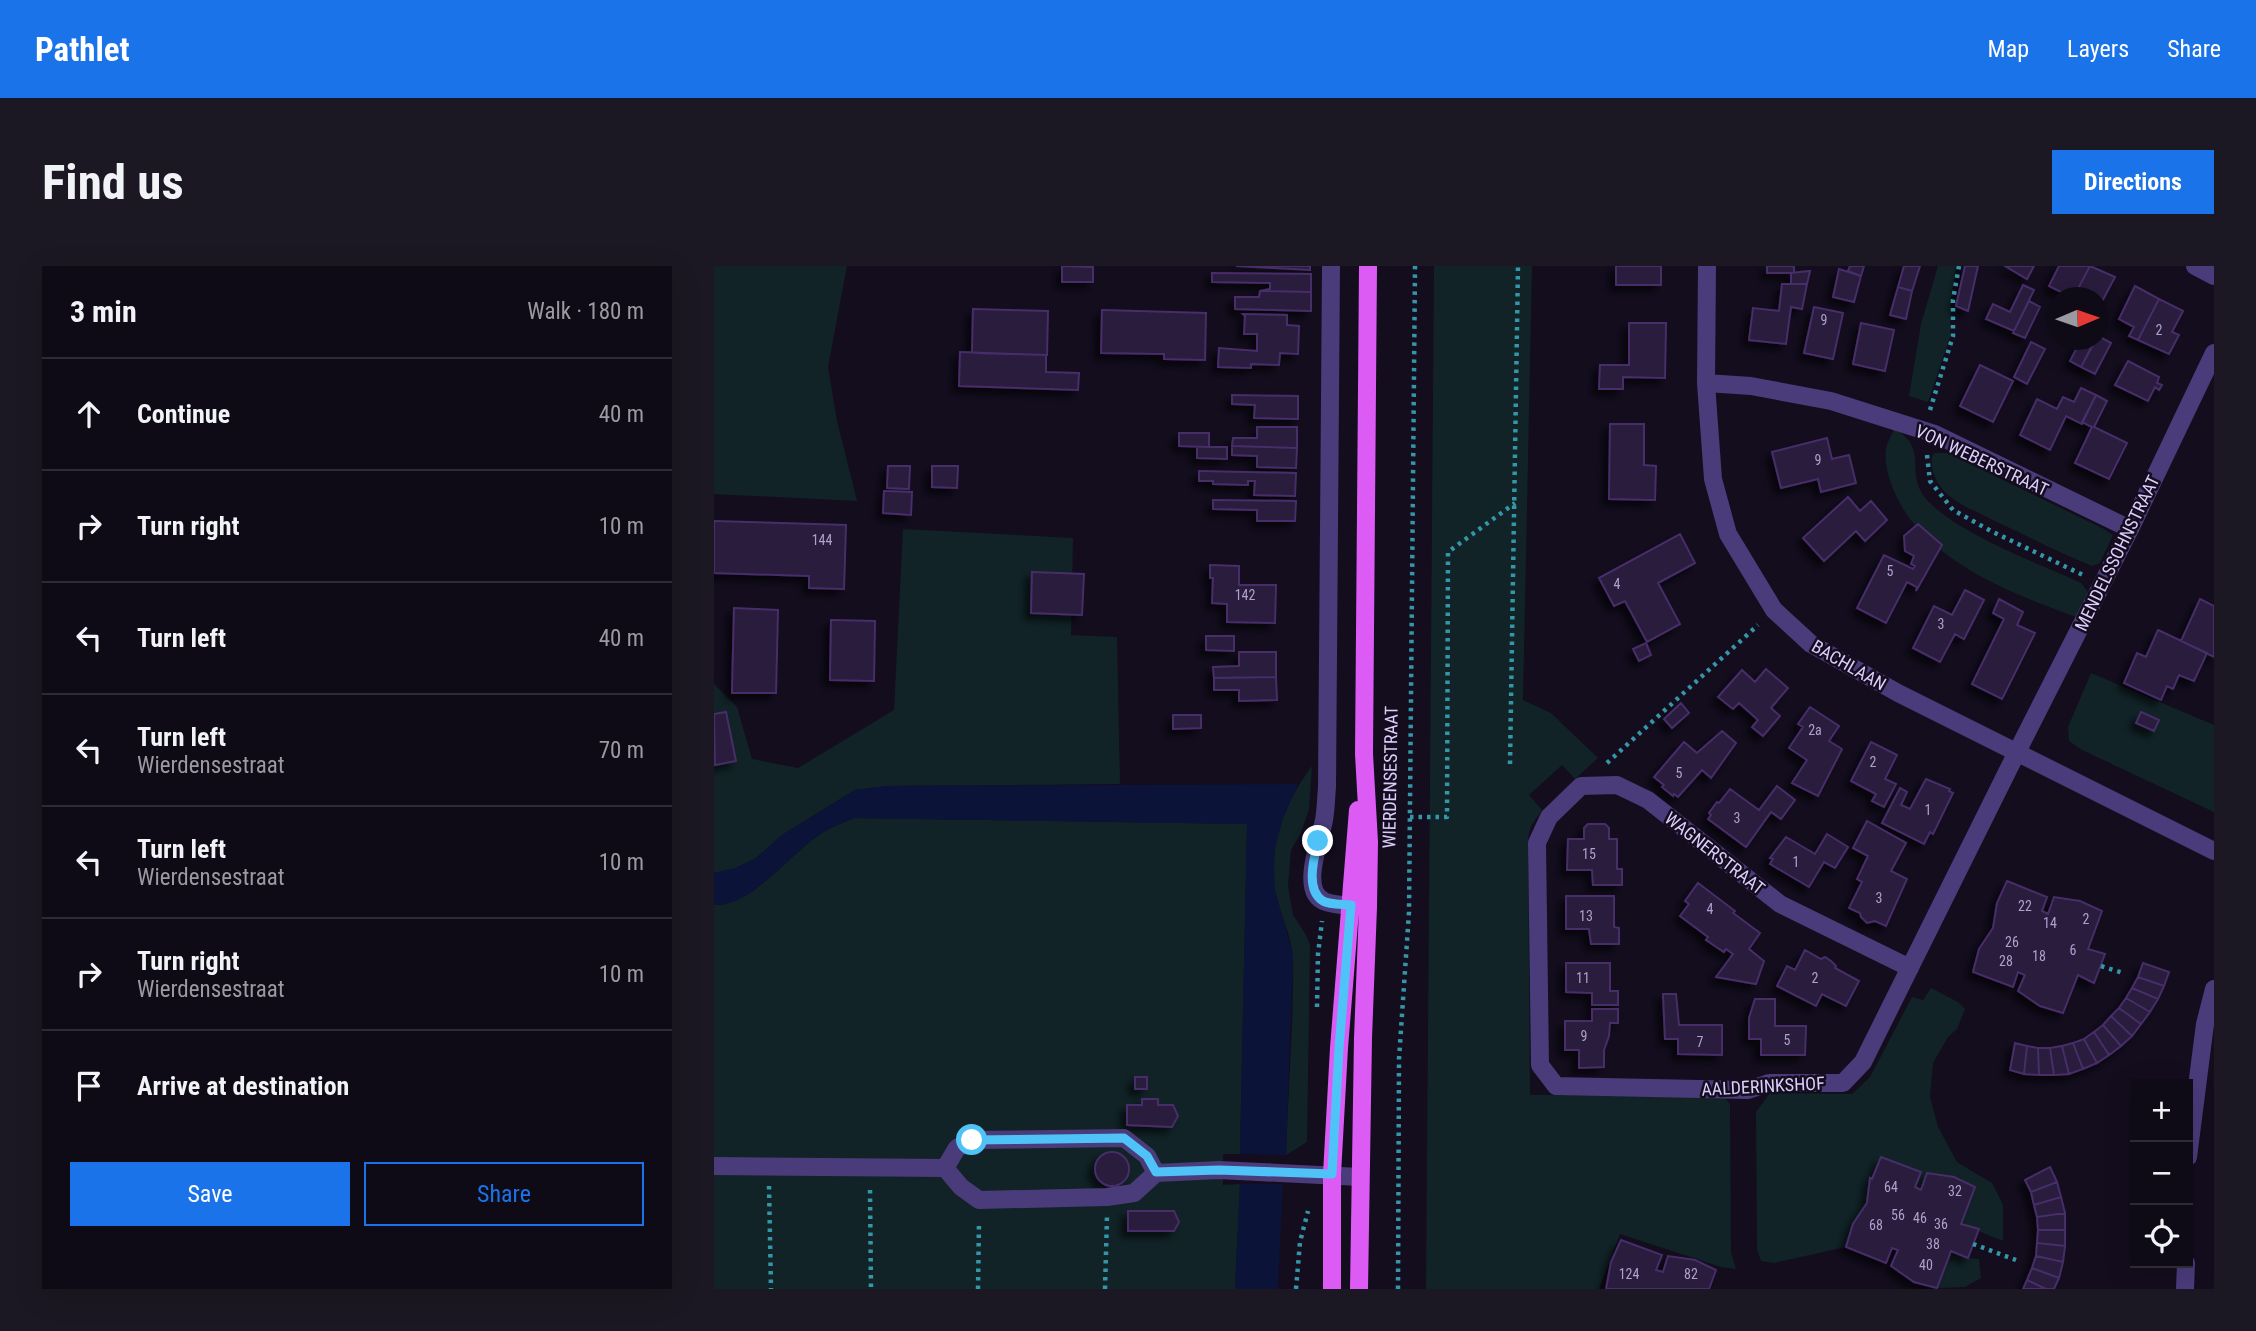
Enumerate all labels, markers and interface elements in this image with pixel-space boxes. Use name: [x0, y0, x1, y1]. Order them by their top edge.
text: Pathlet: [35, 30, 130, 69]
text: Map: [1988, 35, 2029, 63]
text: Layers: [2067, 35, 2129, 63]
text: Share: [2167, 35, 2221, 63]
button: Directions: [2052, 150, 2214, 214]
text: Find us: [42, 154, 184, 211]
north arrow: [2046, 287, 2109, 350]
text: 3 min: [70, 294, 137, 329]
text: Walk · 180 m: [527, 298, 644, 325]
house number: 9: [1821, 312, 1827, 328]
house number: 2: [2156, 322, 2163, 338]
icon: ahead: [70, 395, 108, 433]
text: Continue: [137, 399, 230, 429]
text: 40 m: [599, 401, 644, 428]
street label: VON WEBERSTRAAT: [1912, 420, 2052, 500]
house number: 9: [1815, 452, 1821, 468]
street label: MENDELSSOHNSTRAAT: [2070, 472, 2164, 634]
icon: right: [70, 507, 108, 545]
text: Turn right: [137, 511, 239, 541]
text: 10 m: [599, 513, 644, 540]
house number: 144: [812, 532, 832, 548]
house number: 5: [1887, 563, 1894, 579]
house number: 4: [1614, 576, 1621, 592]
house number: 142: [1235, 587, 1255, 603]
house number: 3: [1938, 616, 1944, 632]
icon: left: [70, 619, 108, 657]
text: Turn left: [137, 623, 226, 653]
text: 40 m: [599, 625, 644, 652]
street label: BACHLAAN: [1808, 635, 1890, 695]
street label: WIERDENSESTRAAT: [1378, 706, 1402, 848]
text: Turn left: [137, 722, 226, 752]
house number: 2a: [1808, 722, 1822, 738]
icon: left: [70, 731, 108, 769]
text: 70 m: [599, 737, 644, 764]
text: Wierdensestraat: [137, 752, 285, 779]
house number: 2: [1870, 754, 1877, 770]
house number: 5: [1676, 765, 1683, 781]
house number: 1: [1925, 802, 1931, 818]
street label: WAGNERSTRAAT: [1661, 807, 1769, 899]
house number: 3: [1734, 810, 1740, 826]
route end: [1302, 825, 1333, 856]
text: Turn left: [137, 834, 226, 864]
icon: left: [70, 843, 108, 881]
house number: 15: [1582, 846, 1596, 862]
text: 10 m: [599, 849, 644, 876]
house number: 1: [1793, 854, 1799, 870]
text: Wierdensestraat: [137, 864, 285, 891]
house number: 3: [1876, 890, 1882, 906]
house number: 22: [2018, 898, 2032, 914]
house number: 4: [1707, 901, 1714, 917]
house number: 13: [1579, 908, 1593, 924]
house number: 2: [2083, 911, 2090, 927]
house number: 14: [2043, 915, 2057, 931]
house number: 26: [2005, 934, 2019, 950]
house number: 6: [2070, 942, 2077, 958]
text: Turn right: [137, 946, 239, 976]
house number: 18: [2032, 948, 2046, 964]
house number: 28: [1999, 953, 2013, 969]
icon: right: [70, 955, 108, 993]
text: 10 m: [599, 961, 644, 988]
house number: 11: [1576, 970, 1590, 986]
house number: 2: [1812, 970, 1819, 986]
text: Wierdensestraat: [137, 976, 285, 1003]
house number: 9: [1581, 1028, 1587, 1044]
house number: 5: [1784, 1032, 1791, 1048]
house number: 7: [1697, 1034, 1704, 1050]
icon: arrive: [70, 1067, 108, 1105]
text: Arrive at destination: [137, 1071, 349, 1101]
street label: AALDERINKSHOF: [1701, 1072, 1826, 1100]
map controls: [2130, 1079, 2193, 1268]
button: +: [2130, 1079, 2193, 1142]
route start: [956, 1124, 987, 1155]
button: −: [2130, 1142, 2193, 1205]
button: Save: [70, 1162, 350, 1226]
button: Share: [364, 1162, 644, 1226]
house number: 64: [1884, 1179, 1898, 1195]
house number: 32: [1948, 1183, 1962, 1199]
button: locate: [2130, 1205, 2193, 1268]
house number: 56: [1891, 1207, 1905, 1223]
house number: 46: [1913, 1210, 1927, 1226]
house number: 36: [1934, 1216, 1948, 1232]
house number: 68: [1869, 1217, 1883, 1233]
house number: 38: [1926, 1236, 1940, 1252]
house number: 40: [1919, 1257, 1933, 1273]
house number: 124: [1619, 1266, 1639, 1282]
house number: 82: [1684, 1266, 1698, 1282]

